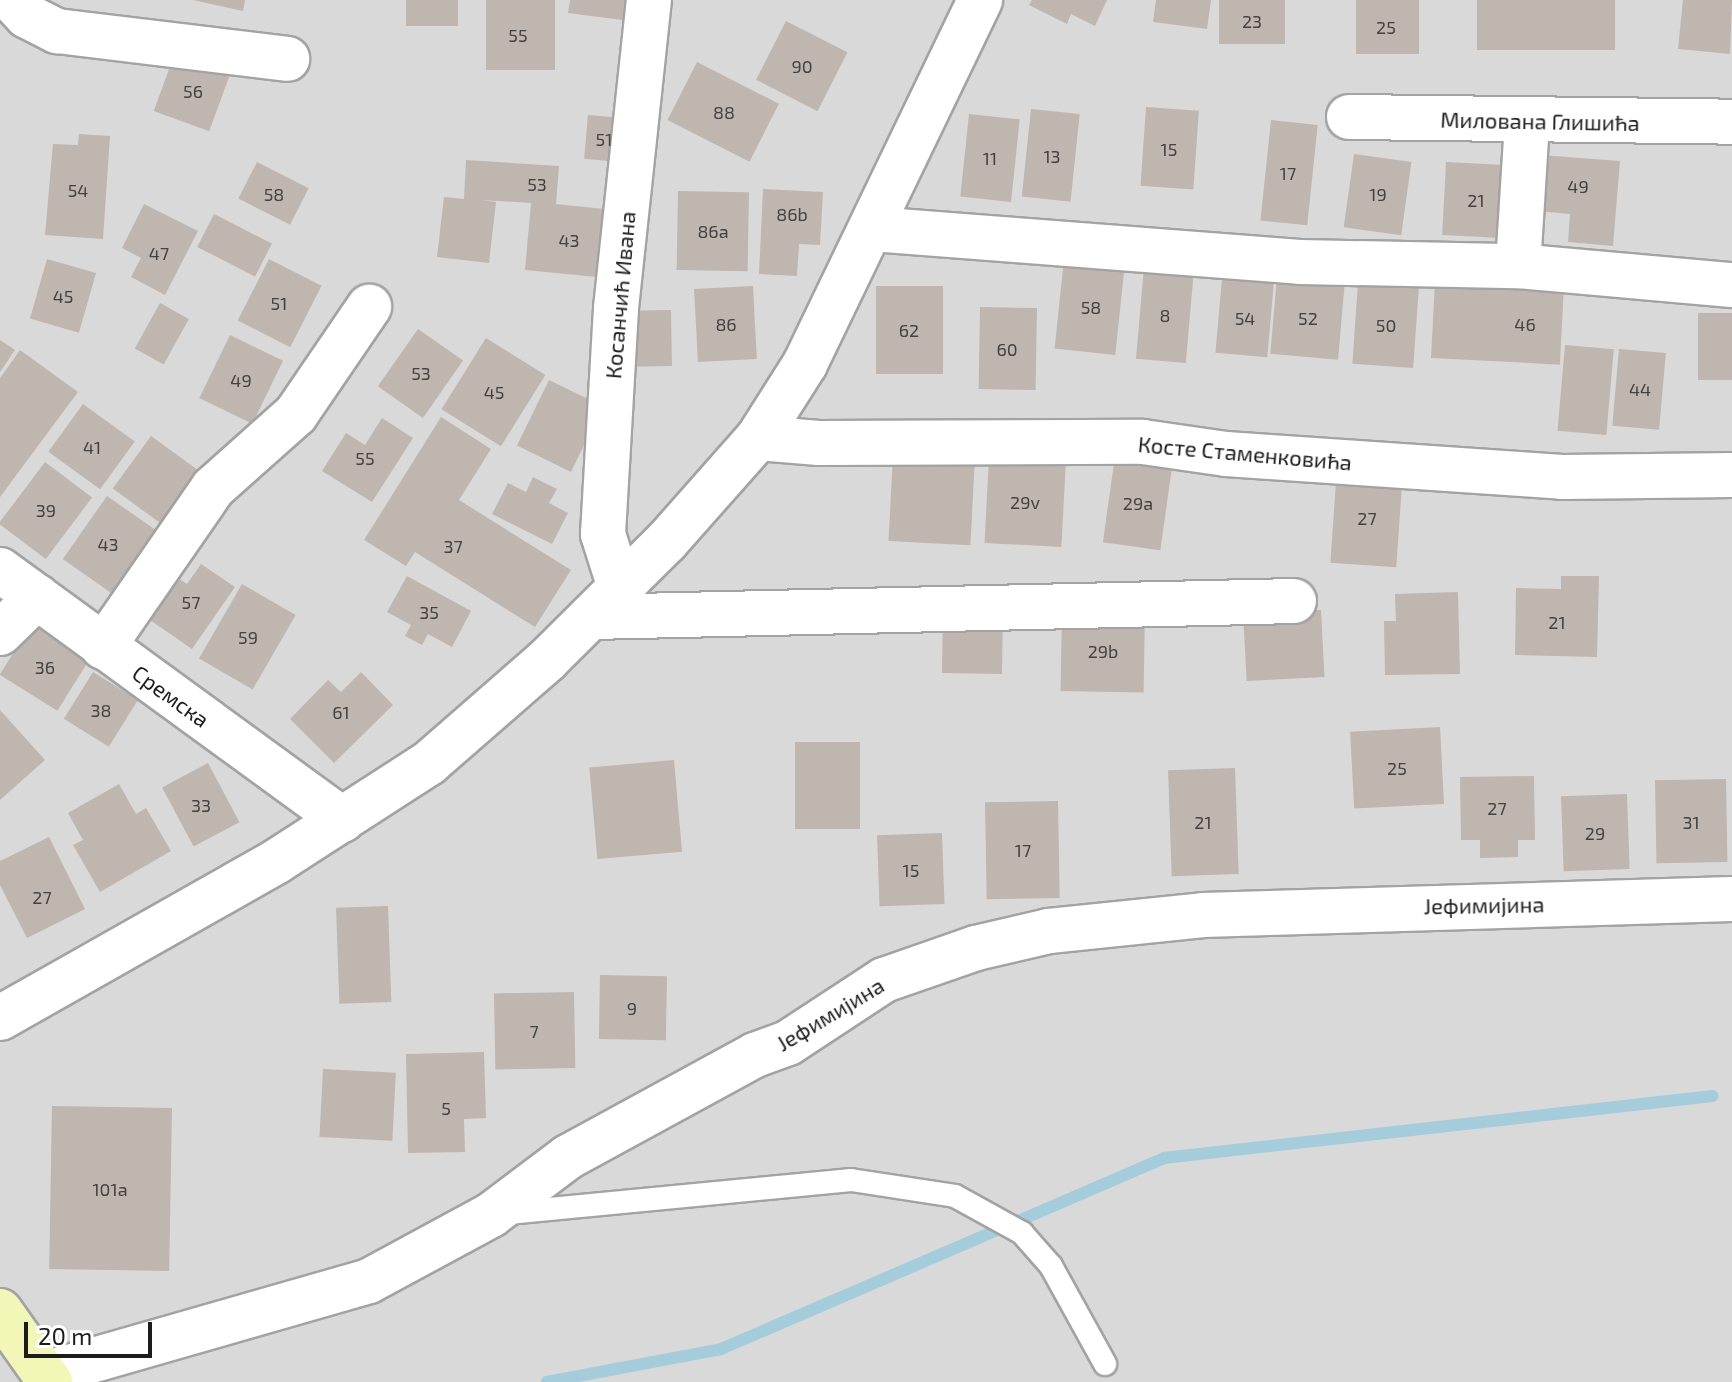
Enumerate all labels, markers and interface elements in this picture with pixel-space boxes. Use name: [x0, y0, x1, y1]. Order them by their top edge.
house number: 23: [1242, 10, 1262, 32]
house number: 25: [1376, 16, 1396, 38]
house number: 55: [508, 24, 528, 46]
house number: 90: [791, 55, 813, 77]
house number: 56: [183, 80, 203, 102]
house number: 88: [713, 101, 735, 123]
street label: Милована Глишића: [1440, 106, 1640, 136]
house number: 51: [596, 128, 612, 150]
house number: 15: [1161, 138, 1177, 160]
house number: 13: [1043, 145, 1061, 167]
house number: 11: [983, 147, 997, 169]
house number: 17: [1280, 162, 1296, 184]
house number: 53: [527, 173, 547, 195]
house number: 49: [1567, 175, 1589, 197]
house number: 54: [68, 179, 88, 201]
house number: 58: [264, 183, 284, 205]
house number: 19: [1369, 183, 1387, 205]
house number: 21: [1467, 189, 1485, 211]
house number: 86b: [776, 203, 808, 225]
street label: Косанчић Ивана: [600, 210, 640, 380]
house number: 86a: [697, 220, 729, 242]
house number: 43: [558, 229, 580, 251]
house number: 47: [149, 242, 169, 264]
house number: 45: [53, 285, 73, 307]
house number: 51: [271, 292, 287, 314]
house number: 58: [1081, 296, 1101, 318]
house number: 8: [1160, 304, 1170, 326]
house number: 54: [1235, 307, 1255, 329]
house number: 52: [1298, 307, 1318, 329]
house number: 86: [715, 313, 737, 335]
house number: 46: [1514, 313, 1536, 335]
house number: 50: [1376, 314, 1396, 336]
house number: 62: [899, 319, 919, 341]
house number: 60: [996, 338, 1018, 360]
house number: 53: [411, 362, 431, 384]
house number: 49: [230, 369, 252, 391]
house number: 44: [1629, 378, 1651, 400]
house number: 45: [484, 381, 504, 403]
street label: Косте Стаменковића: [1137, 430, 1353, 476]
house number: 41: [83, 436, 101, 458]
house number: 55: [355, 447, 375, 469]
house number: 29v: [1010, 491, 1040, 513]
house number: 29a: [1123, 492, 1153, 514]
house number: 39: [36, 499, 56, 521]
house number: 27: [1357, 507, 1377, 529]
house number: 43: [97, 533, 119, 555]
house number: 37: [443, 535, 463, 557]
house number: 57: [182, 591, 200, 613]
house number: 35: [419, 601, 439, 623]
house number: 21: [1548, 611, 1566, 633]
house number: 59: [238, 626, 258, 648]
house number: 29b: [1088, 640, 1118, 662]
house number: 36: [35, 656, 55, 678]
street label: Сремска: [127, 659, 215, 733]
house number: 38: [91, 699, 111, 721]
house number: 61: [332, 701, 350, 723]
house number: 25: [1387, 757, 1407, 779]
house number: 33: [191, 794, 211, 816]
house number: 27: [1487, 797, 1507, 819]
house number: 21: [1194, 811, 1212, 833]
house number: 31: [1682, 811, 1700, 833]
house number: 29: [1585, 822, 1605, 844]
house number: 17: [1015, 839, 1031, 861]
house number: 15: [903, 859, 919, 881]
house number: 27: [32, 886, 52, 908]
street label: Јефимијина: [1423, 891, 1545, 919]
street label: Јефимијина: [771, 972, 889, 1056]
house number: 9: [627, 997, 637, 1019]
house number: 7: [529, 1020, 539, 1042]
house number: 5: [441, 1097, 451, 1119]
house number: 101a: [92, 1178, 128, 1200]
scale bar: [28, 1306, 156, 1356]
text: 20 m: [38, 1321, 92, 1350]

